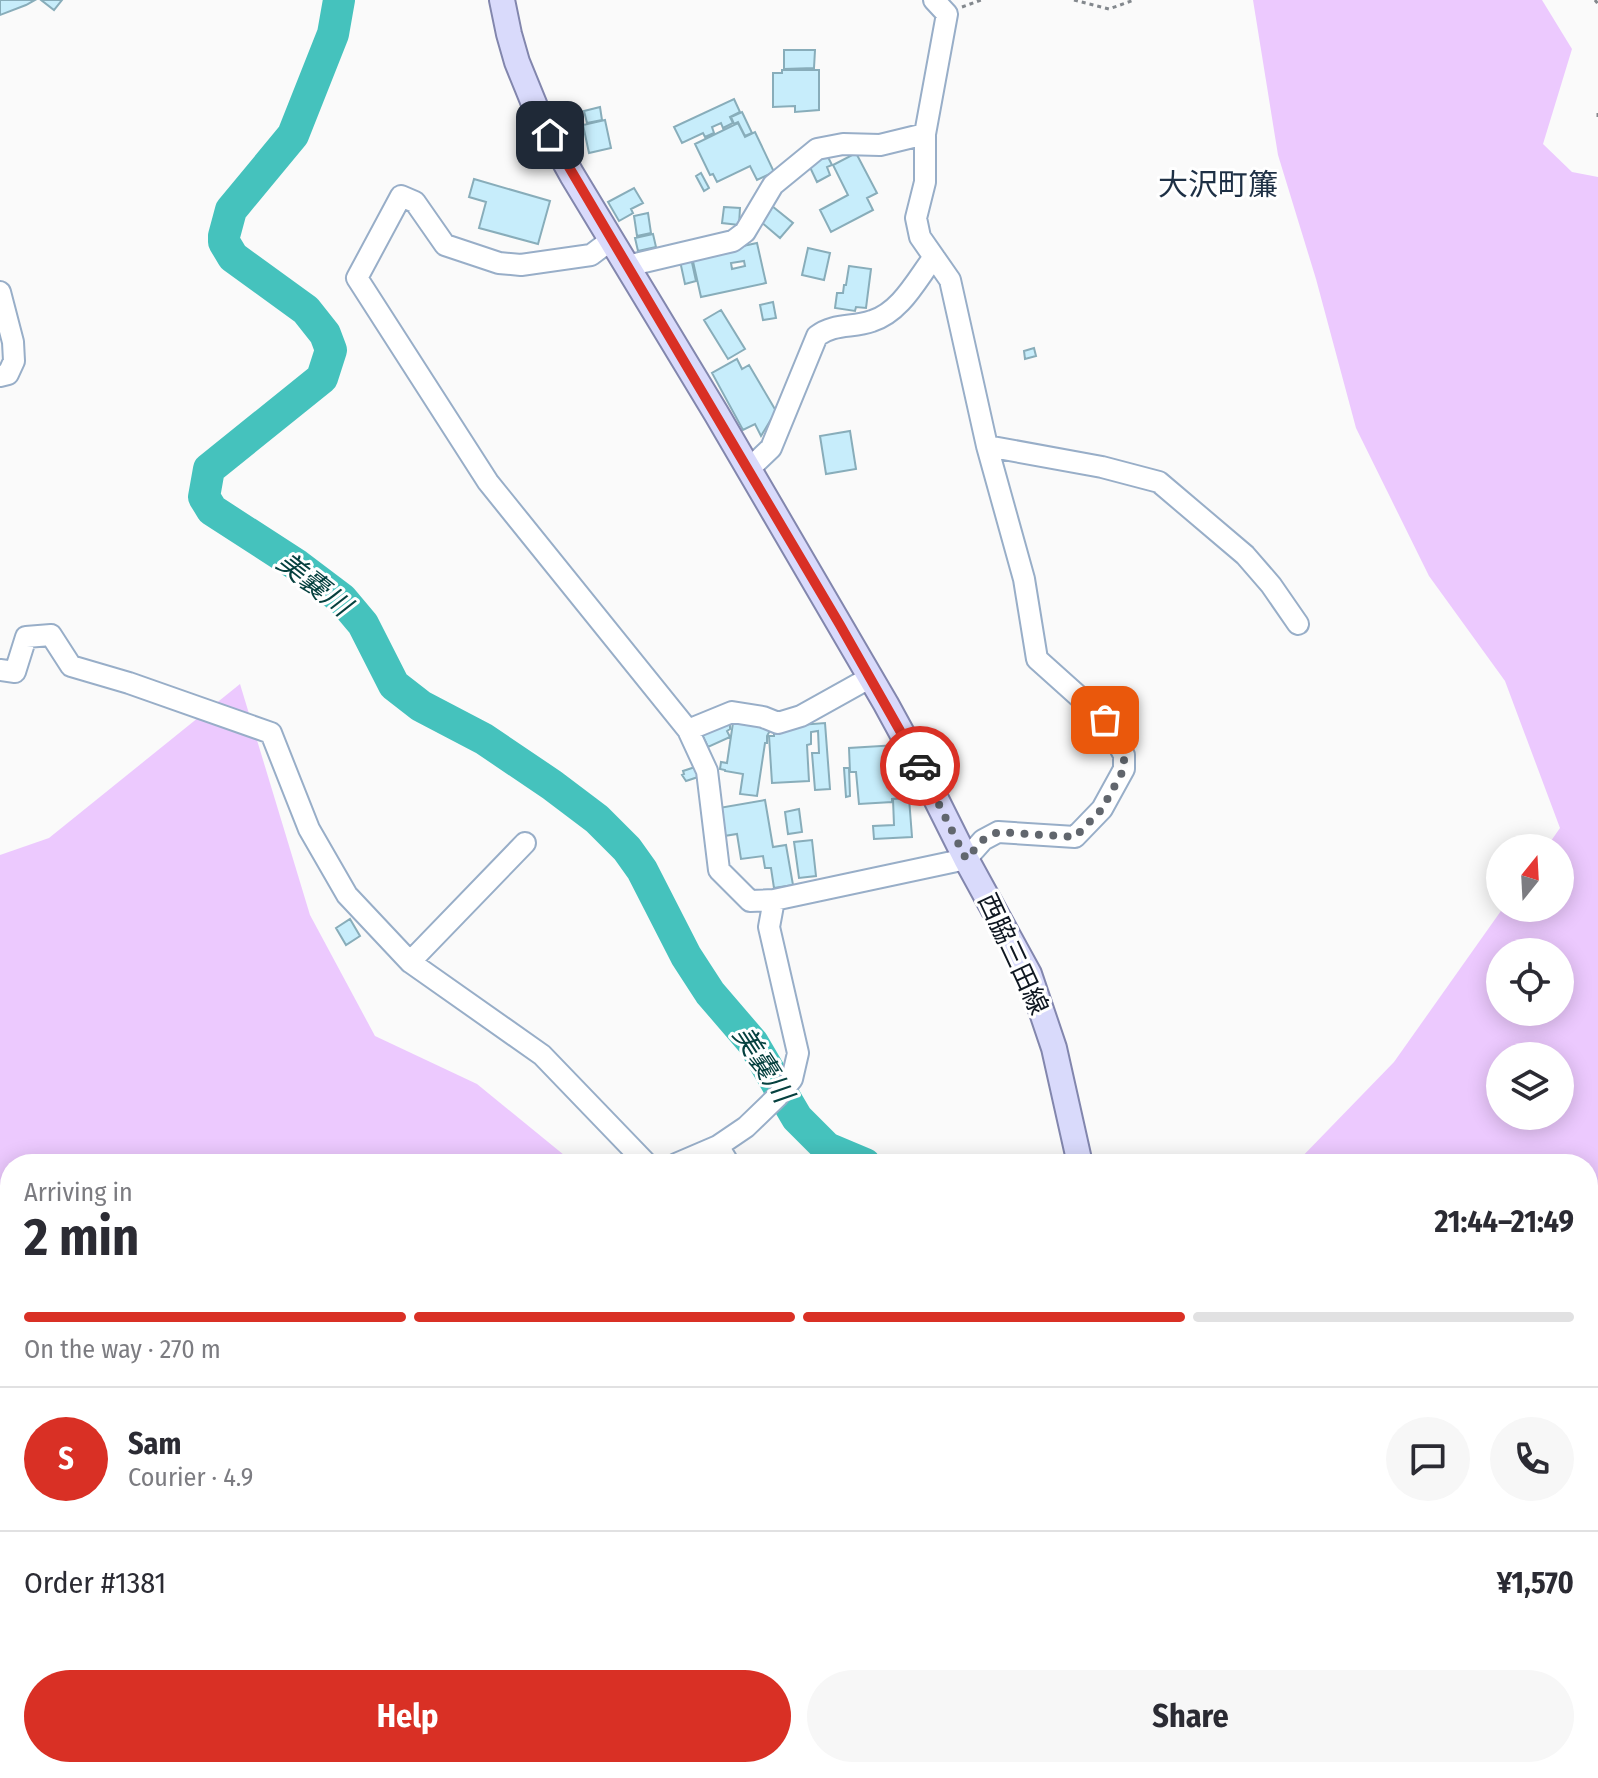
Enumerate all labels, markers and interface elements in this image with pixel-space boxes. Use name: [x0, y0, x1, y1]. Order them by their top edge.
pin: [516, 101, 584, 169]
icon: home: [528, 113, 572, 157]
district label: 大沢町簾: [1158, 167, 1278, 203]
water label: 美嚢川: [271, 545, 360, 625]
pin: [1071, 686, 1139, 754]
icon: bag: [1083, 698, 1127, 742]
courier: [880, 726, 960, 806]
icon: car: [898, 744, 942, 788]
north arrow: [1486, 834, 1574, 922]
map controls: [1486, 834, 1574, 1130]
street label: 西脇三田線: [971, 889, 1055, 1019]
button: locate: [1486, 938, 1574, 1026]
water label: 美嚢川: [726, 1020, 801, 1111]
button: layers: [1486, 1042, 1574, 1130]
text: Arriving in: [24, 1177, 133, 1208]
text: 21:44–21:49: [1434, 1204, 1574, 1240]
text: 2 min: [24, 1206, 139, 1269]
text: On the way · 270 m: [24, 1334, 221, 1365]
button: chat: [1386, 1417, 1470, 1501]
button: phone: [1490, 1417, 1574, 1501]
text: Sam: [128, 1426, 181, 1462]
text: S: [58, 1441, 74, 1477]
text: Courier · 4.9: [128, 1462, 253, 1493]
text: Order #1381: [24, 1565, 166, 1601]
text: ¥1,570: [1497, 1565, 1574, 1601]
button: Help: [24, 1670, 791, 1762]
button: Share: [807, 1670, 1574, 1762]

